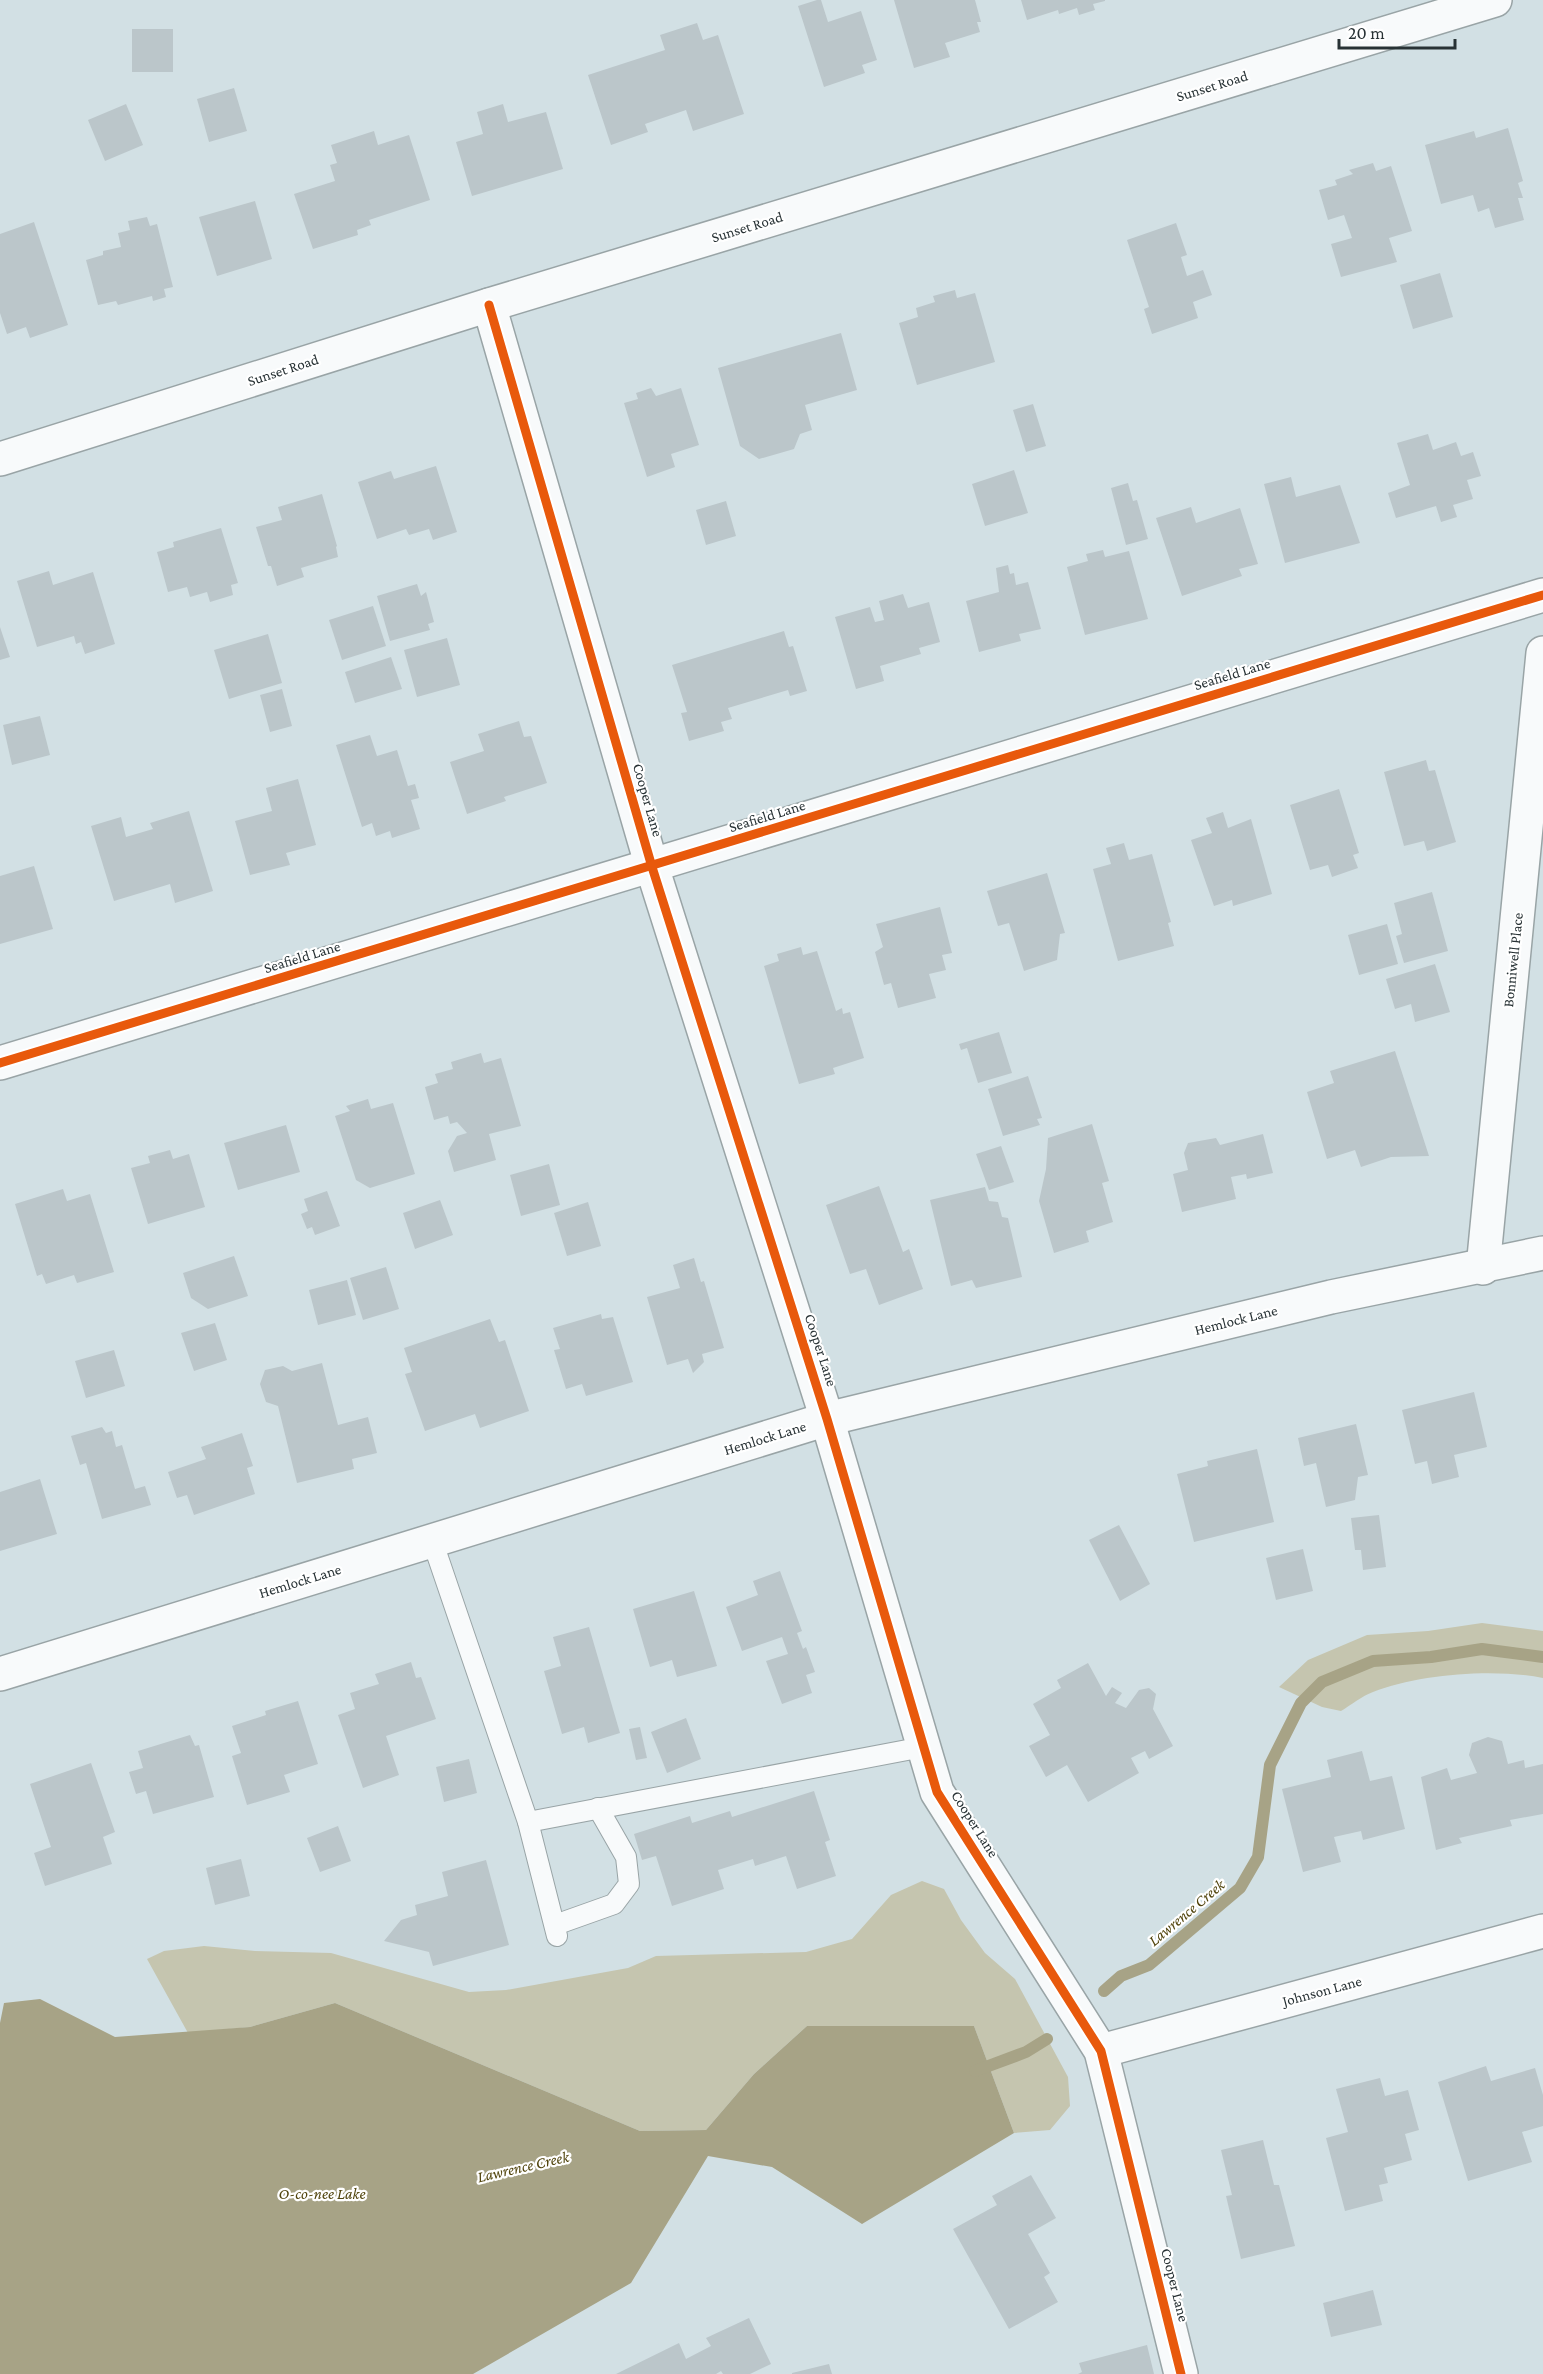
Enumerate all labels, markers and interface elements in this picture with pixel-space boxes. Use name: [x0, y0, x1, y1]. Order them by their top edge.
scale bar: [1339, 12, 1454, 50]
text: 20 m: [1348, 23, 1385, 43]
street label: Sunset Road: [1174, 68, 1250, 104]
street label: Sunset Road: [709, 209, 785, 245]
street label: Sunset Road: [245, 351, 321, 389]
street label: Seafield Lane: [1192, 655, 1272, 693]
street label: Cooper Lane: [629, 762, 666, 839]
street label: Seafield Lane: [727, 797, 807, 835]
street label: Bonniwell Place: [1500, 912, 1526, 1008]
street label: Seafield Lane: [262, 938, 342, 976]
street label: Hemlock Lane: [1193, 1302, 1280, 1338]
street label: Cooper Lane: [801, 1312, 840, 1389]
street label: Hemlock Lane: [722, 1418, 808, 1458]
street label: Hemlock Lane: [257, 1561, 343, 1601]
street label: Cooper Lane: [947, 1788, 1002, 1861]
water label: Lawrence Creek: [1145, 1875, 1228, 1949]
street label: Johnson Lane: [1279, 1973, 1364, 2011]
water label: Lawrence Creek: [476, 2147, 572, 2185]
water label: O-co-nee Lake: [278, 2185, 366, 2202]
street label: Cooper Lane: [1157, 2247, 1192, 2324]

